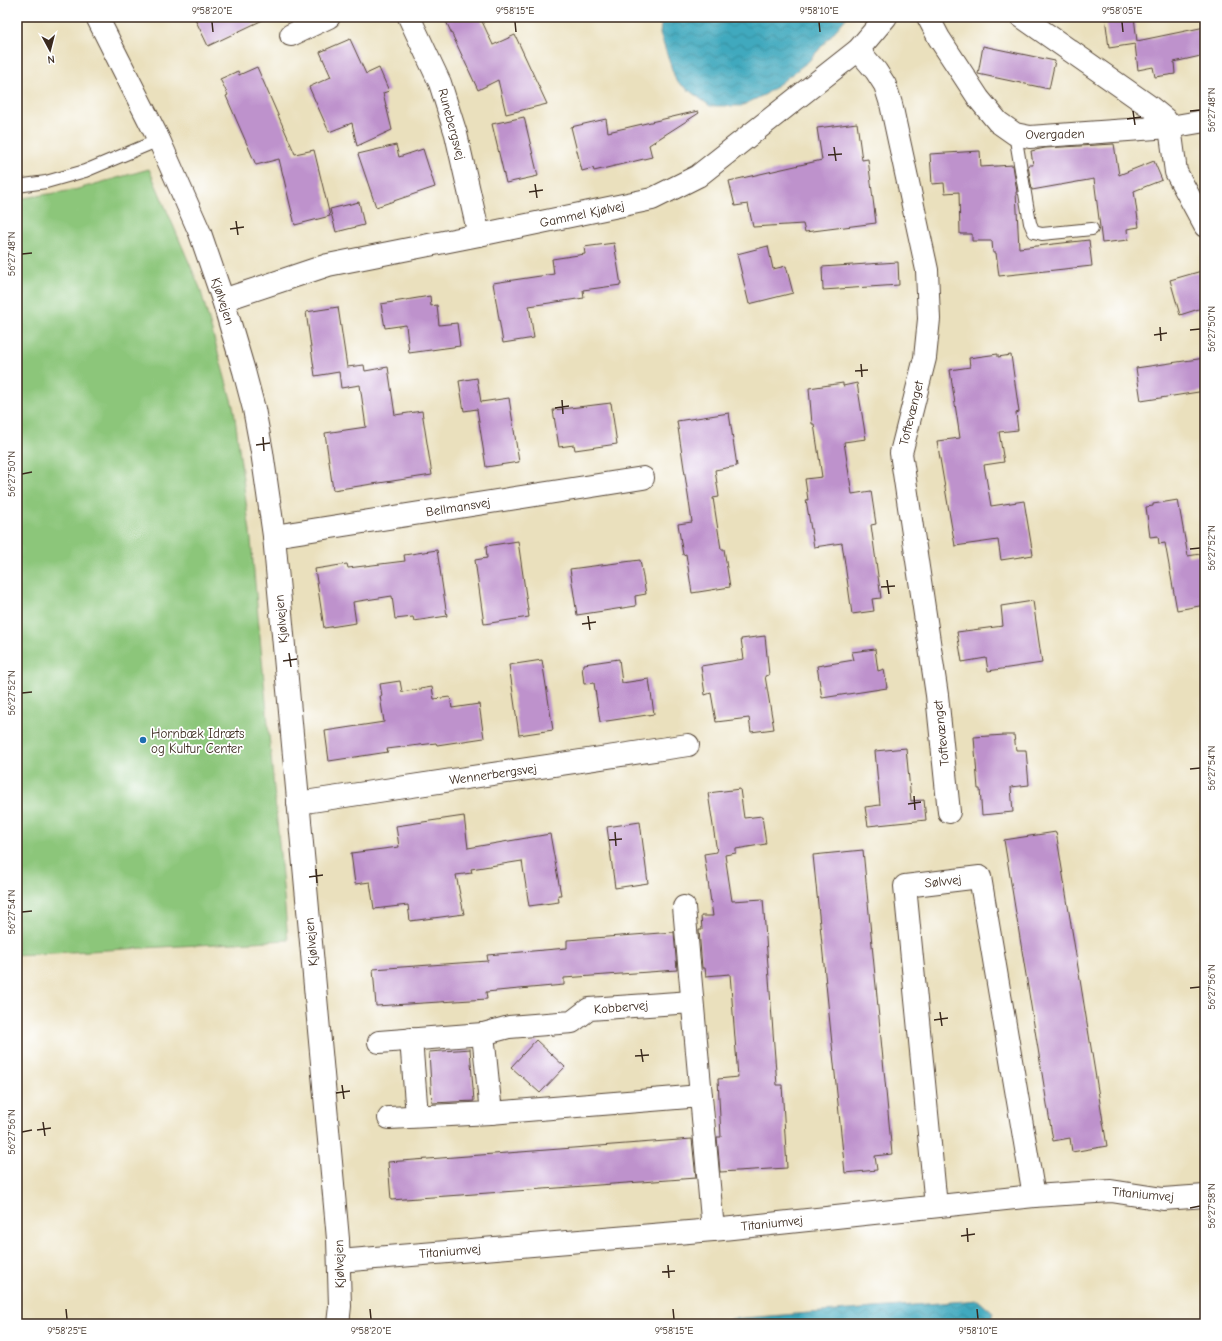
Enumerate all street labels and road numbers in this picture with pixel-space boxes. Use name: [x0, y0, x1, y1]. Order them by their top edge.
street label: Runebergsvej: [435, 87, 469, 161]
street label: Overgaden: [1025, 126, 1085, 142]
street label: Gammel Kjølvej: [538, 198, 626, 230]
street label: Kjølvejen: [208, 276, 238, 326]
street label: Toftevænget: [896, 378, 927, 447]
street label: Bellmansvej: [425, 495, 491, 519]
street label: Kjølvejen: [271, 594, 291, 644]
street label: Toftevænget: [930, 698, 952, 767]
street label: Wennerbergsvej: [448, 760, 538, 788]
street label: Sølvvej: [924, 872, 962, 890]
street label: Kjølvejen: [301, 917, 321, 967]
street label: Kobbervej: [593, 997, 649, 1017]
street label: Titaniumvej: [1111, 1184, 1175, 1204]
street label: Titaniumvej: [740, 1212, 804, 1234]
street label: Kjølvejen: [331, 1240, 347, 1288]
street label: Titaniumvej: [418, 1241, 482, 1261]

